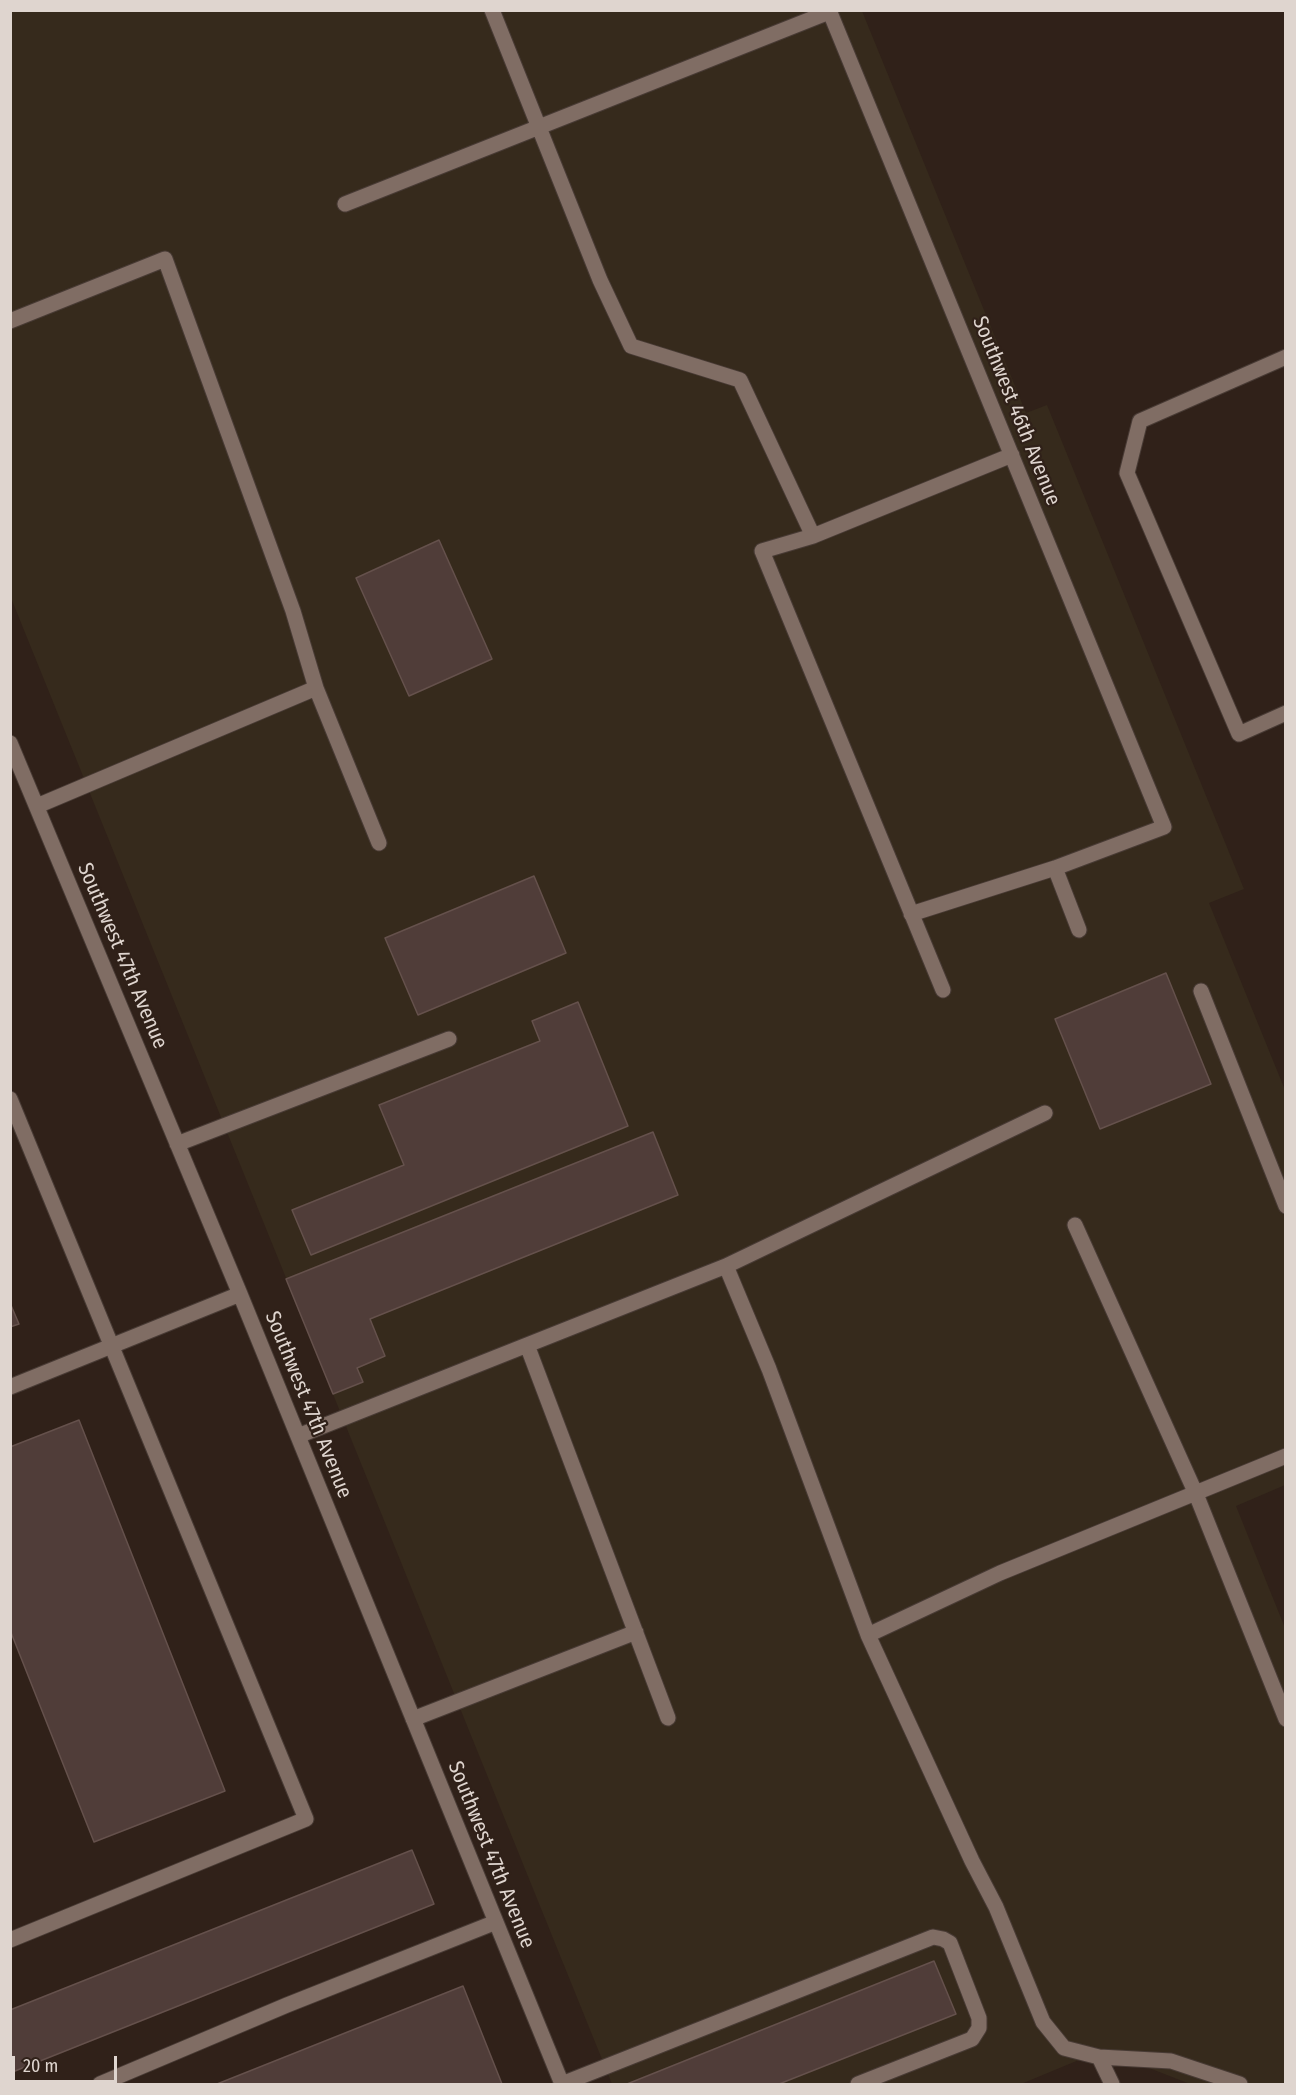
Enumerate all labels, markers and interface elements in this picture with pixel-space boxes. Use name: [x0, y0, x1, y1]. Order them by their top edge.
street label: Southwest 46th Avenue: [967, 313, 1065, 509]
street label: Southwest 47th Avenue: [71, 859, 173, 1053]
street label: Southwest 47th Avenue: [259, 1308, 357, 1502]
street label: Southwest 47th Avenue: [442, 1758, 540, 1952]
scale bar: [15, 2044, 120, 2082]
text: 20 m: [23, 2055, 58, 2077]

